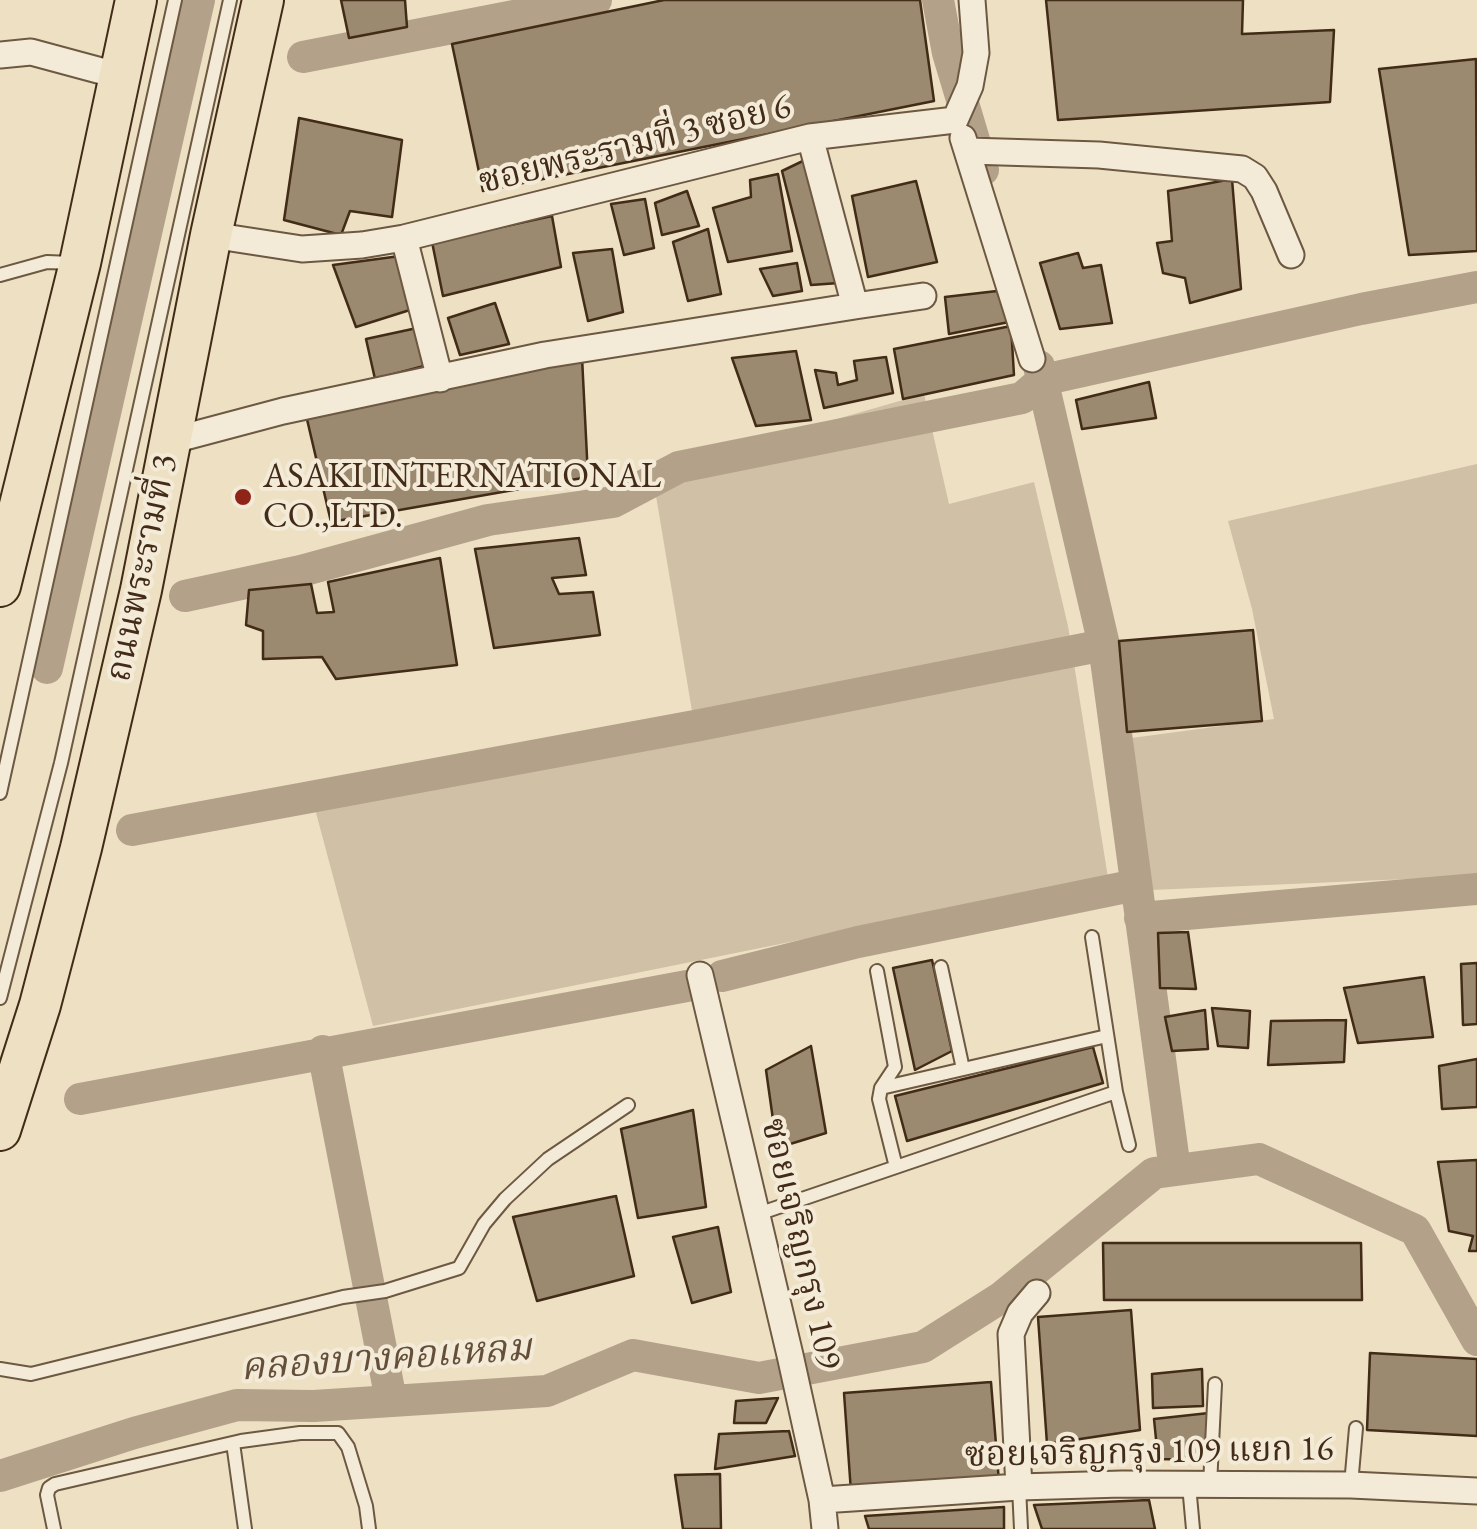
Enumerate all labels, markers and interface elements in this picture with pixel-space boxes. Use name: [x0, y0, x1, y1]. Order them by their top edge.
street label: ซอยพระรามที่ 3 ซอย 6: [475, 86, 795, 204]
street label: ถนนพระรามที่ 3: [98, 451, 188, 685]
place label: ASAKI INTERNATIONAL CO.,LTD.: [263, 456, 661, 538]
marker: ASAKI INTERNATIONAL CO.,LTD.: [232, 486, 254, 508]
street label: ซอยเจริญกรุง 109: [751, 1114, 849, 1374]
water label: คลองบางคอแหลม: [239, 1326, 533, 1392]
street label: ซอยเจริญกรุง 109 แยก 16: [964, 1429, 1334, 1477]

